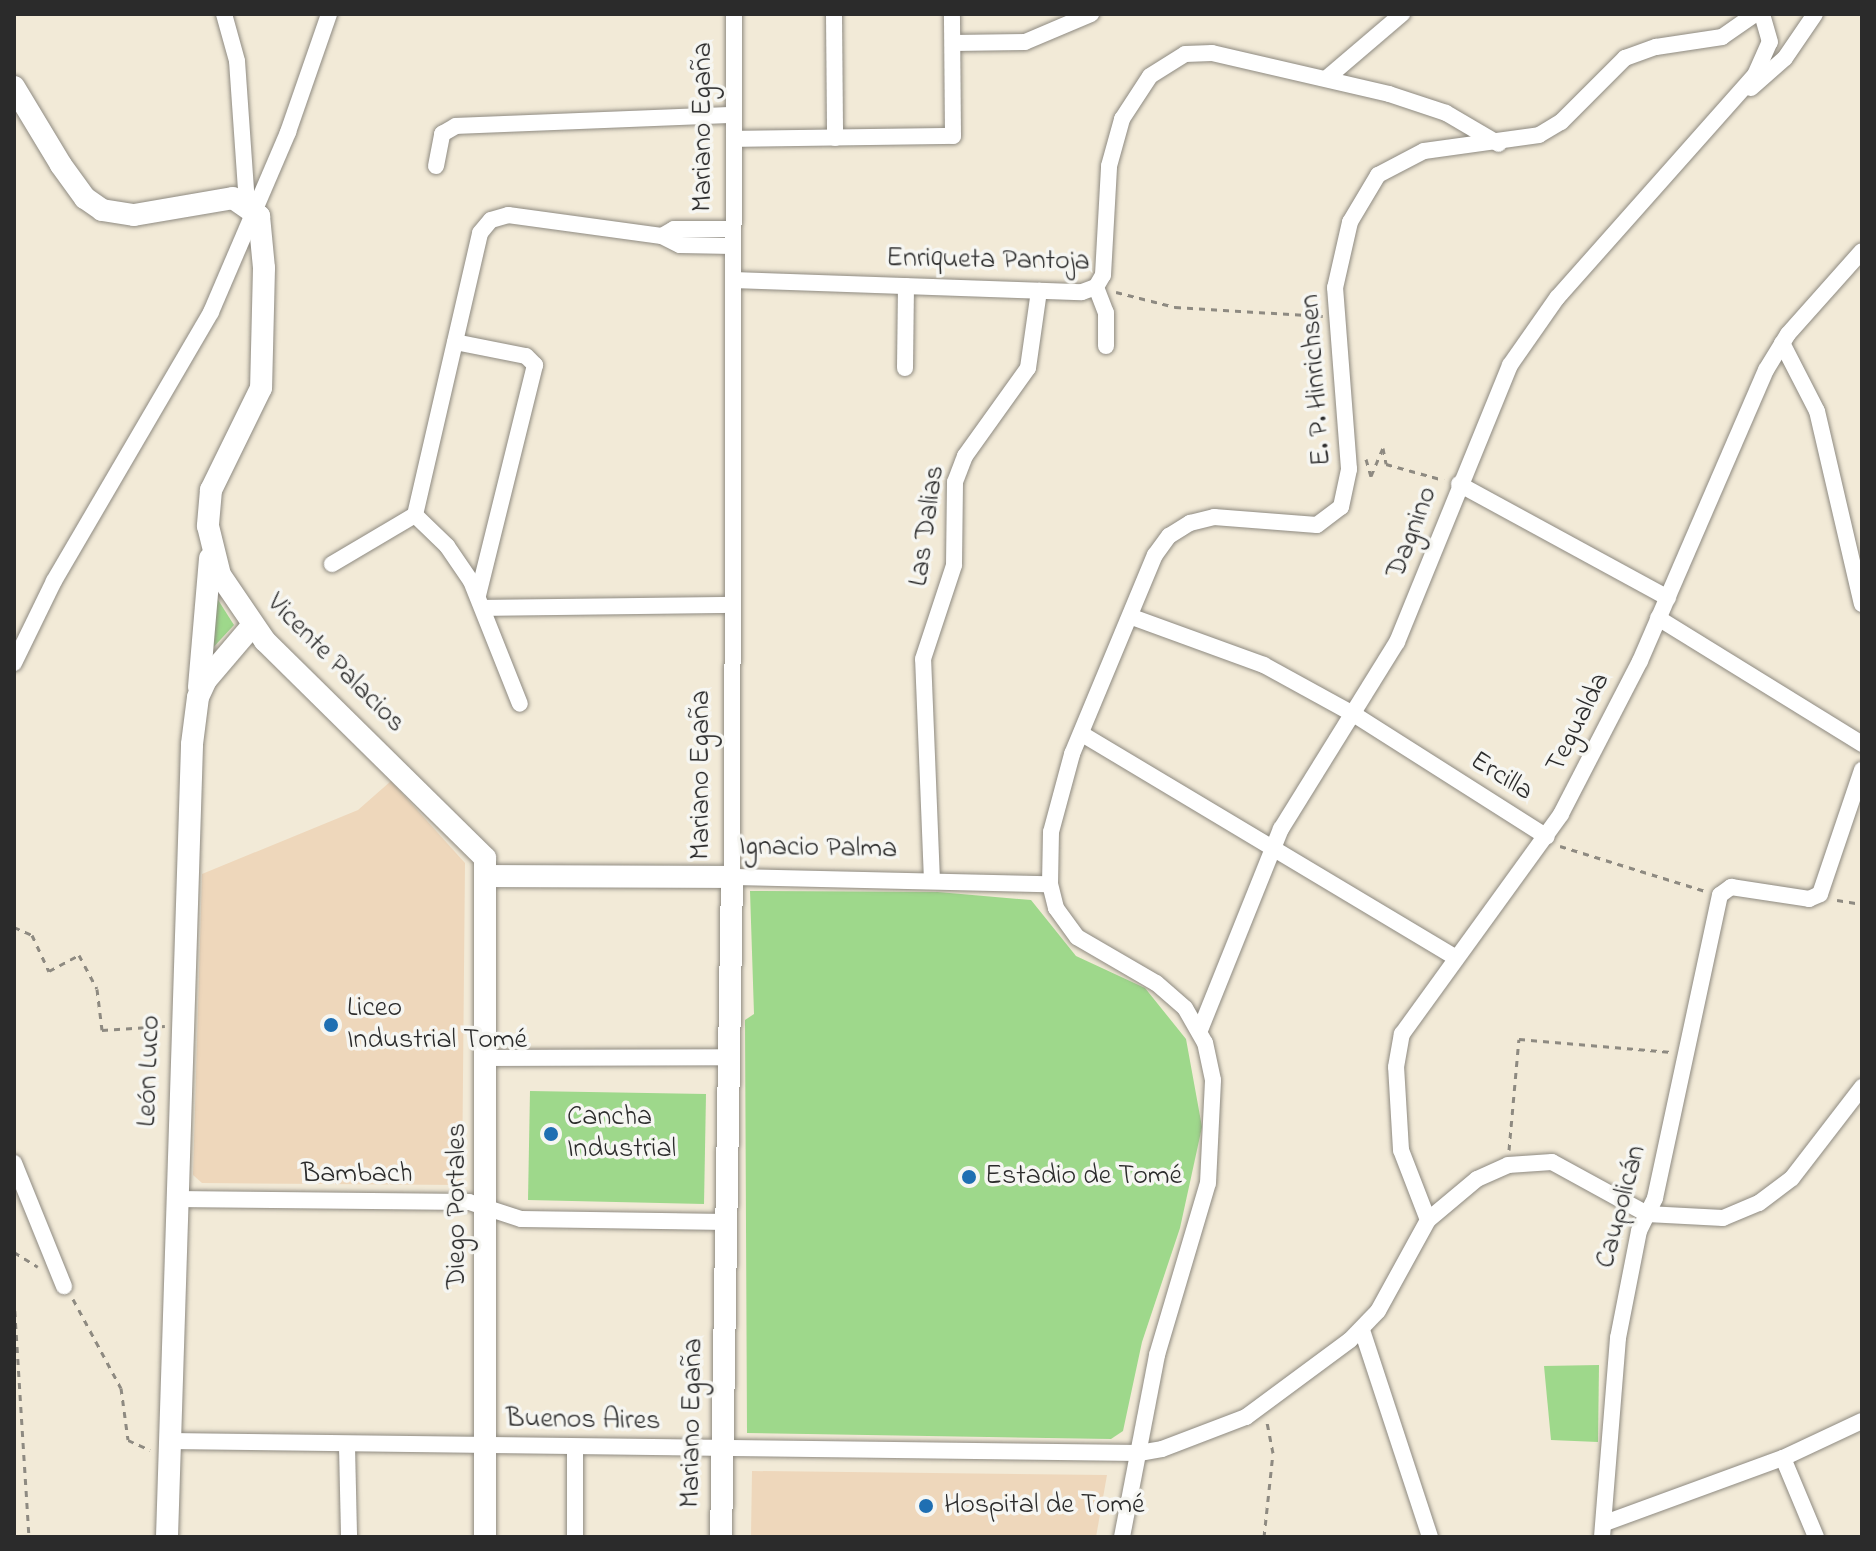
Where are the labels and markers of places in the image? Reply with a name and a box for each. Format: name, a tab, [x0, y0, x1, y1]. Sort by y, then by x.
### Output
place label: Liceo Industrial Tomé	[347, 992, 527, 1058]
marker: Liceo Industrial Tomé	[322, 1016, 340, 1034]
place label: Cancha Industrial	[567, 1101, 676, 1167]
marker: Cancha Industrial	[542, 1125, 560, 1143]
place label: Estadio de Tomé	[985, 1160, 1182, 1194]
marker: Estadio de Tomé	[960, 1168, 978, 1186]
place label: Hospital de Tomé	[944, 1489, 1145, 1523]
marker: Hospital de Tomé	[915, 1495, 937, 1517]

